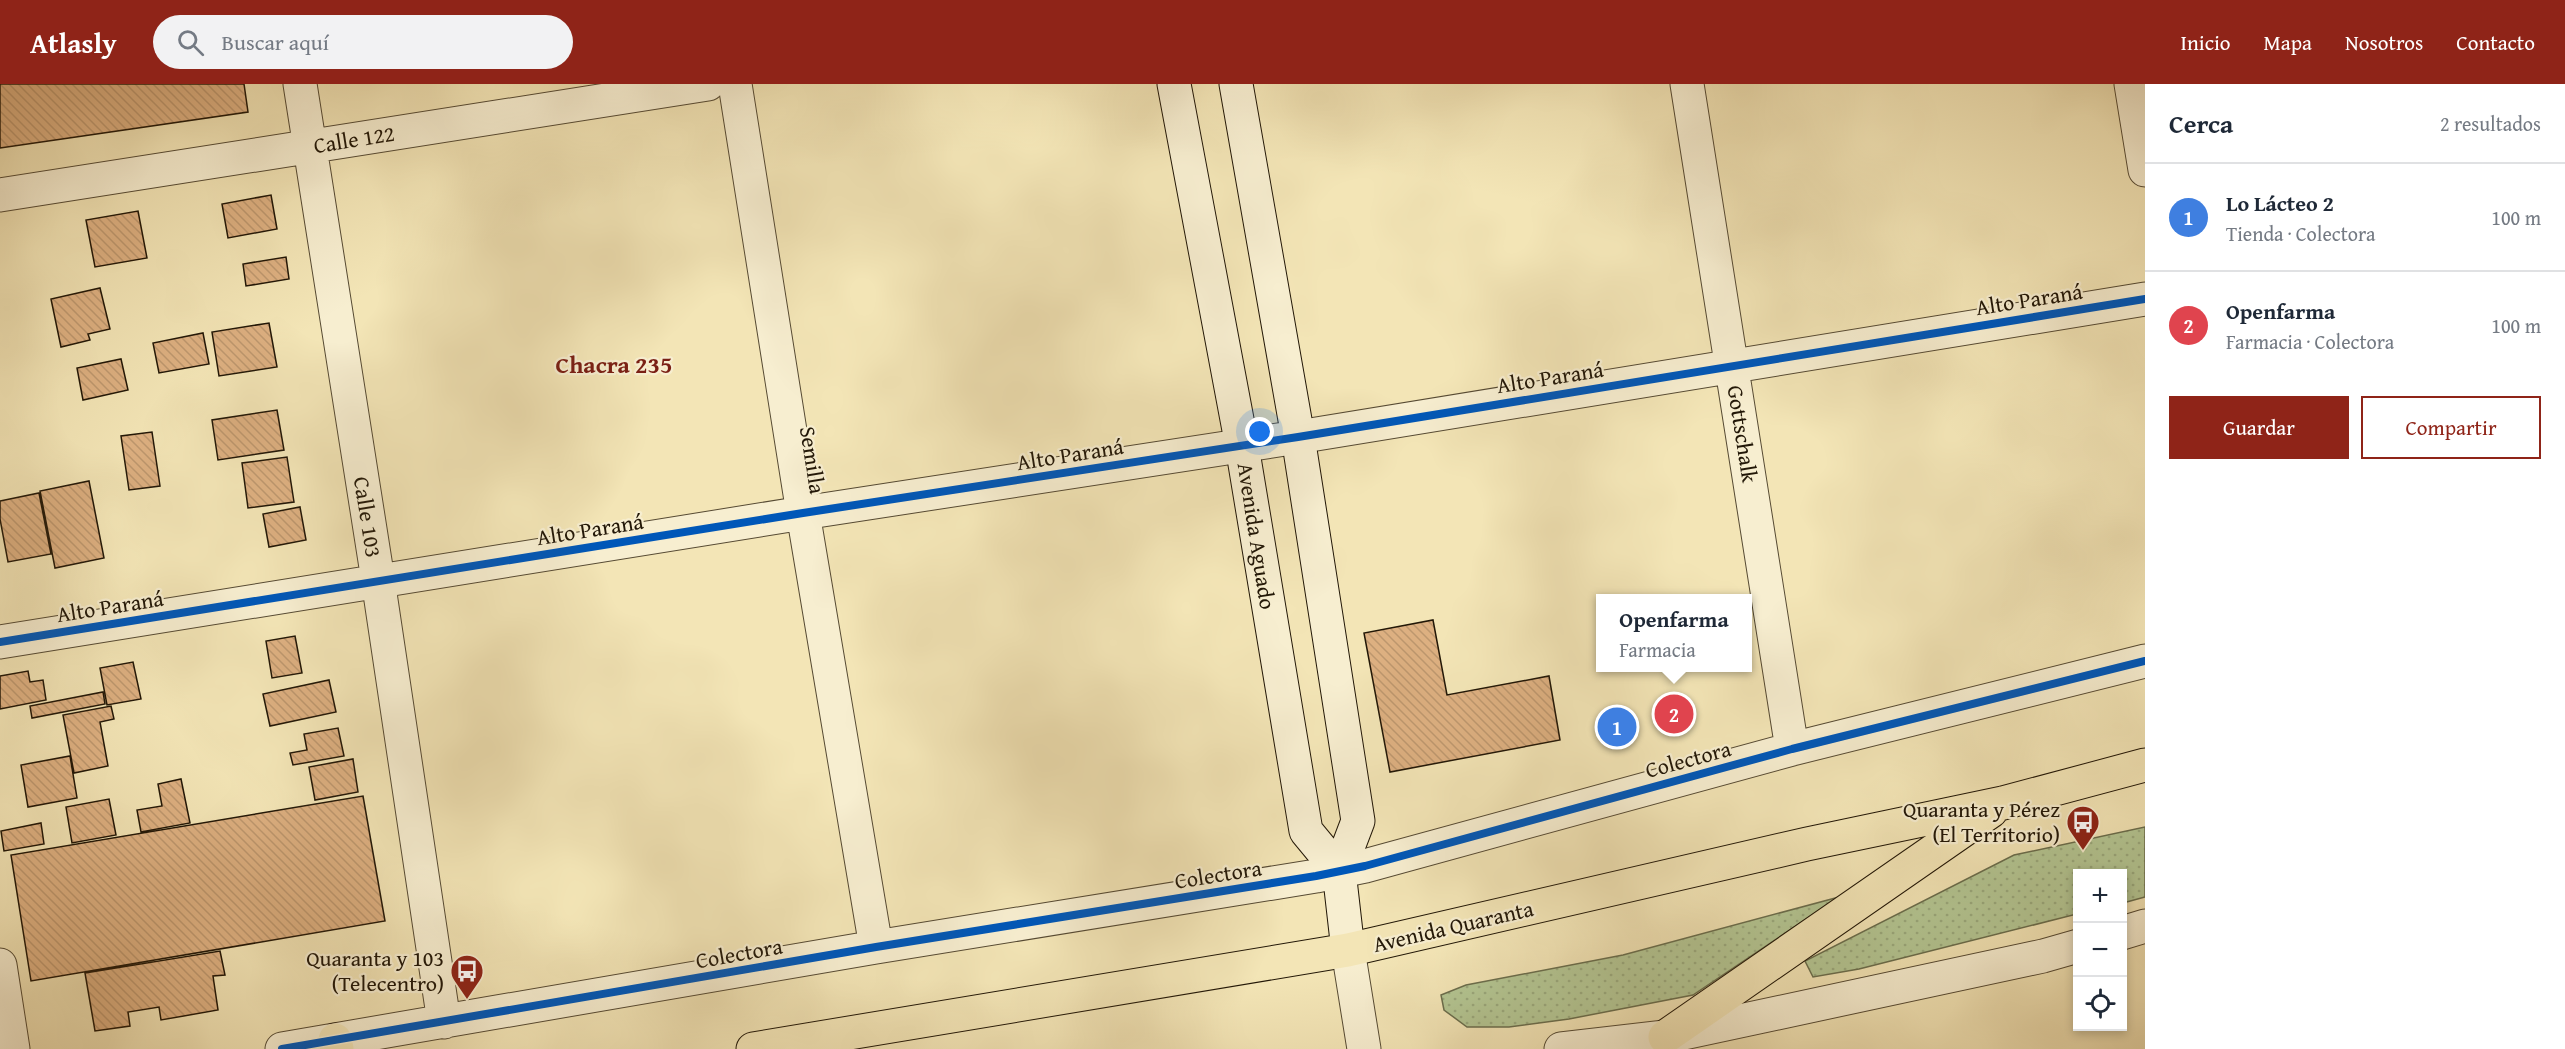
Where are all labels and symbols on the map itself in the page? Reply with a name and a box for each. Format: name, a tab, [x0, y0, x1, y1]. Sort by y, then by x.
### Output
street label: Calle 122	[311, 117, 397, 161]
street label: Alto Paraná	[1973, 275, 2085, 323]
district label: Chacra 235	[556, 347, 672, 382]
street label: Alto Paraná	[1494, 353, 1606, 401]
street label: Gottschalk	[1720, 383, 1767, 486]
your location	[1245, 417, 1274, 446]
street label: Semilla	[792, 424, 834, 497]
street label: Alto Paraná	[1014, 430, 1126, 478]
street label: Avenida Aguado	[1230, 460, 1284, 612]
street label: Calle 103	[346, 474, 390, 560]
street label: Alto Paraná	[534, 505, 646, 553]
street label: Alto Paraná	[54, 582, 166, 630]
pin: 2	[1654, 692, 1694, 736]
pin: 1	[1598, 704, 1636, 750]
street label: Colectora	[1642, 732, 1735, 786]
place label: Quaranta y Pérez (El Territorio)	[1903, 793, 2060, 850]
bus stop icon: Quaranta y Pérez (El Territorio)	[2065, 804, 2101, 851]
street label: Colectora	[1172, 851, 1264, 897]
street label: Avenida Quaranta	[1370, 892, 1537, 960]
street label: Colectora	[693, 930, 786, 976]
place label: Quaranta y 103 (Telecentro)	[306, 942, 444, 999]
bus stop icon: Quaranta y 103 (Telecentro)	[449, 953, 485, 1000]

